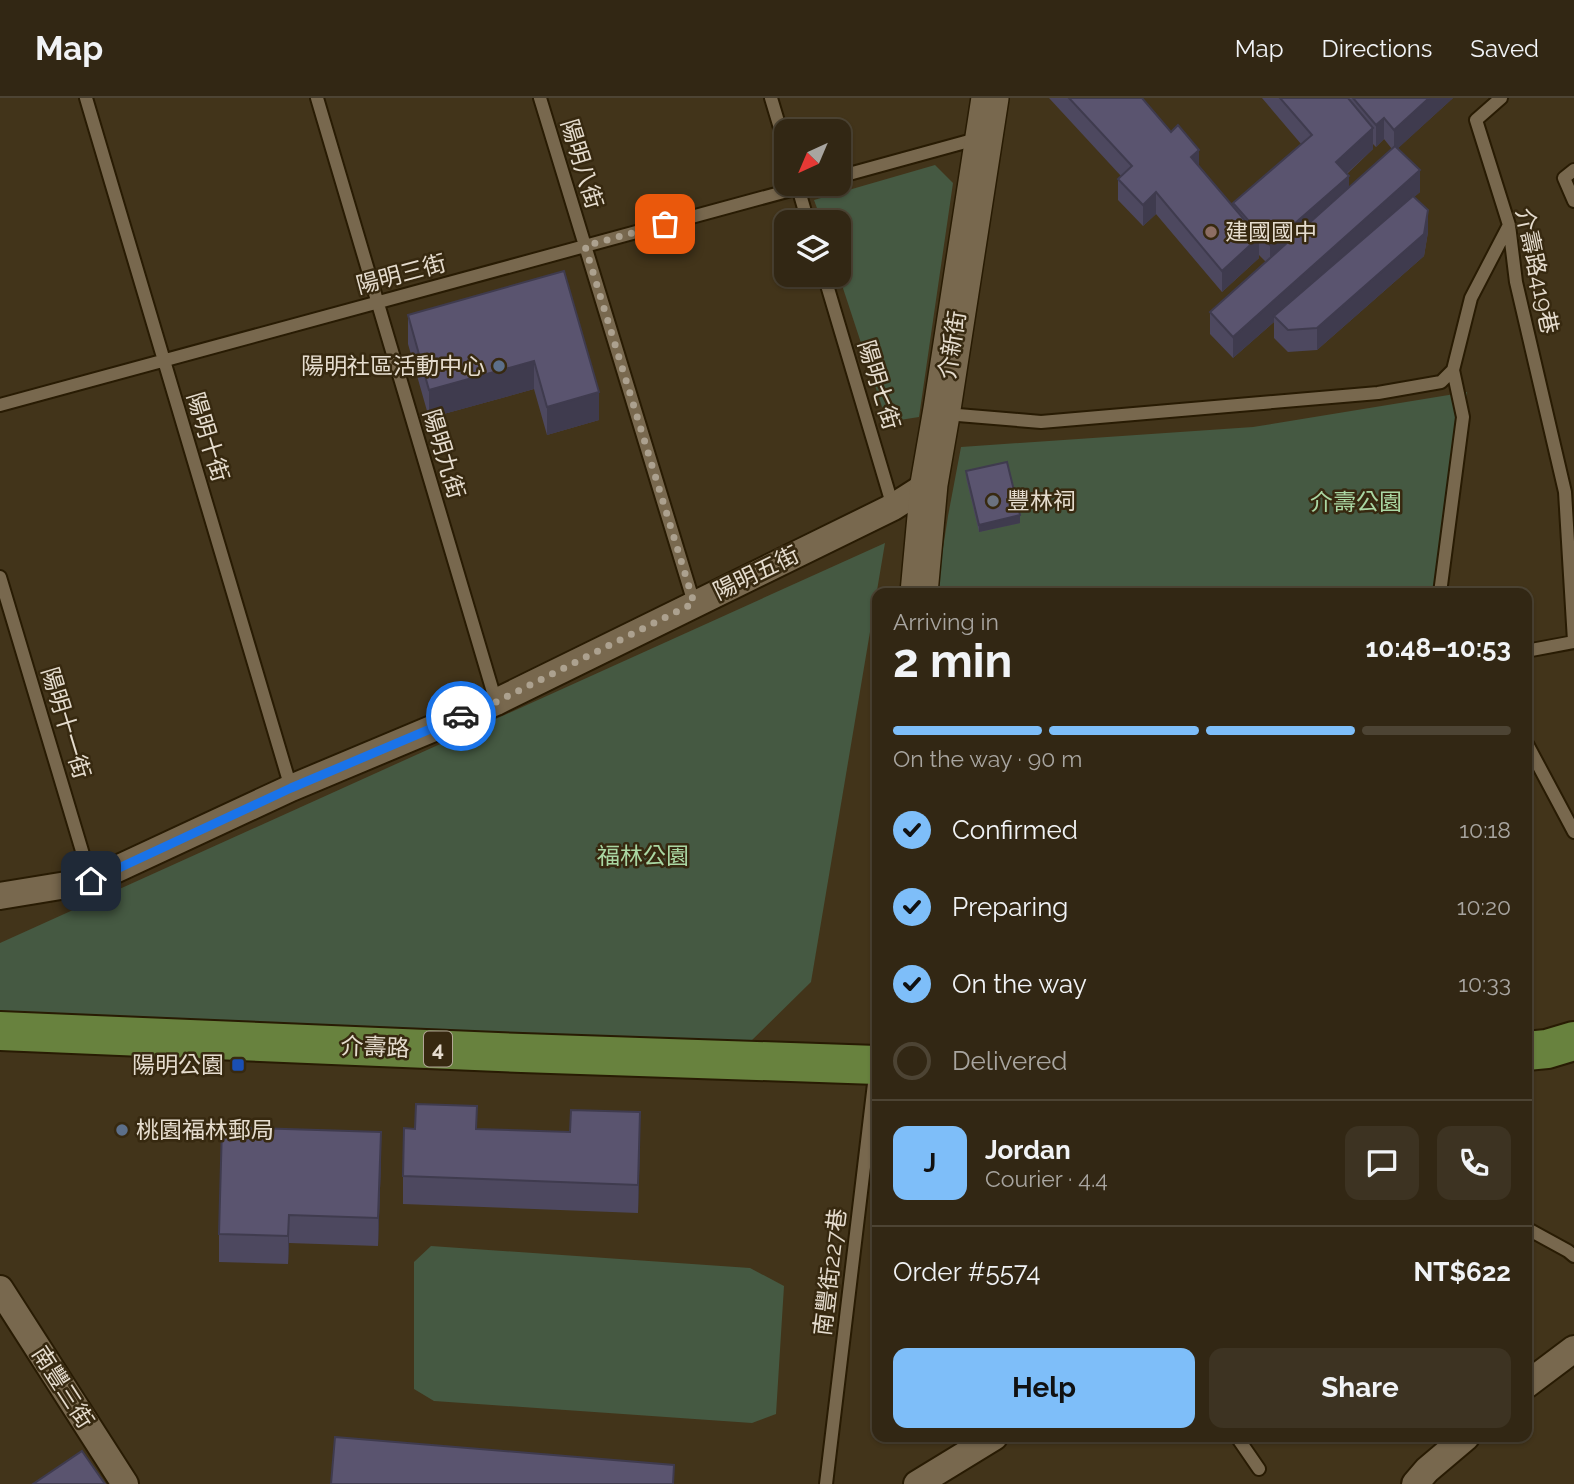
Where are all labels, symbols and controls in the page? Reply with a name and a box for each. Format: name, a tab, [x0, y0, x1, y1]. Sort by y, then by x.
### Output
text: Map	[35, 29, 103, 68]
text: Map	[1235, 34, 1284, 63]
text: Directions	[1322, 34, 1432, 63]
text: Saved	[1470, 34, 1539, 63]
street label: 陽明八街	[556, 116, 609, 212]
north arrow	[774, 119, 850, 196]
map controls	[774, 119, 851, 287]
pin	[635, 194, 695, 254]
icon: bag	[646, 205, 684, 243]
street label: 介壽路419巷	[1511, 206, 1564, 336]
button: layers	[774, 210, 851, 287]
place label: 建國國中	[1225, 218, 1317, 245]
marker: 建國國中	[1203, 224, 1219, 240]
street label: 陽明三街	[353, 249, 449, 298]
street label: 介新街	[933, 309, 970, 381]
street label: 陽明七街	[853, 337, 906, 433]
place label: 陽明社區活動中心	[301, 352, 485, 379]
marker: 陽明社區活動中心	[491, 358, 507, 374]
street label: 陽明十街	[182, 389, 235, 485]
street label: 陽明九街	[418, 406, 471, 502]
place label: 豐林祠	[1007, 487, 1076, 514]
park label: 介壽公園	[1310, 488, 1402, 515]
marker: 豐林祠	[985, 493, 1001, 509]
street label: 陽明五街	[709, 540, 803, 605]
text: Arriving in	[893, 608, 999, 635]
text: 10:48–10:53	[1365, 633, 1511, 663]
text: 2 min	[893, 634, 1012, 688]
street label: 陽明十一街	[37, 664, 96, 782]
courier	[426, 681, 496, 751]
icon: car	[442, 697, 480, 735]
text: On the way · 90 m	[893, 745, 1082, 772]
icon: check	[893, 811, 931, 849]
text: Confirmed	[952, 815, 1078, 845]
text: 10:18	[1459, 816, 1511, 843]
park label: 福林公園	[597, 842, 689, 869]
pin	[61, 851, 121, 911]
icon: home	[72, 862, 110, 900]
icon: check	[893, 888, 931, 926]
text: Preparing	[952, 892, 1068, 922]
text: 10:20	[1457, 893, 1511, 920]
icon: check	[893, 965, 931, 1003]
text: On the way	[952, 969, 1087, 999]
text: 10:33	[1458, 970, 1511, 997]
street label: 介壽路	[340, 1032, 410, 1061]
road number: 4	[424, 1032, 452, 1066]
text: Delivered	[952, 1046, 1067, 1076]
place label: 陽明公園	[132, 1051, 224, 1078]
marker: 陽明公園	[230, 1057, 246, 1073]
place label: 桃園福林郵局	[136, 1116, 274, 1143]
marker: 桃園福林郵局	[114, 1122, 130, 1138]
button: chat	[1345, 1126, 1419, 1200]
button: phone	[1437, 1126, 1511, 1200]
text: Jordan	[985, 1135, 1071, 1165]
text: J	[924, 1148, 936, 1178]
text: Courier · 4.4	[985, 1165, 1108, 1192]
street label: 南豐街227巷	[808, 1207, 851, 1337]
text: Order #5574	[893, 1257, 1041, 1287]
text: NT$622	[1413, 1257, 1511, 1287]
street label: 南豐三街	[27, 1341, 100, 1433]
button: Help	[893, 1348, 1195, 1428]
button: Share	[1209, 1348, 1511, 1428]

